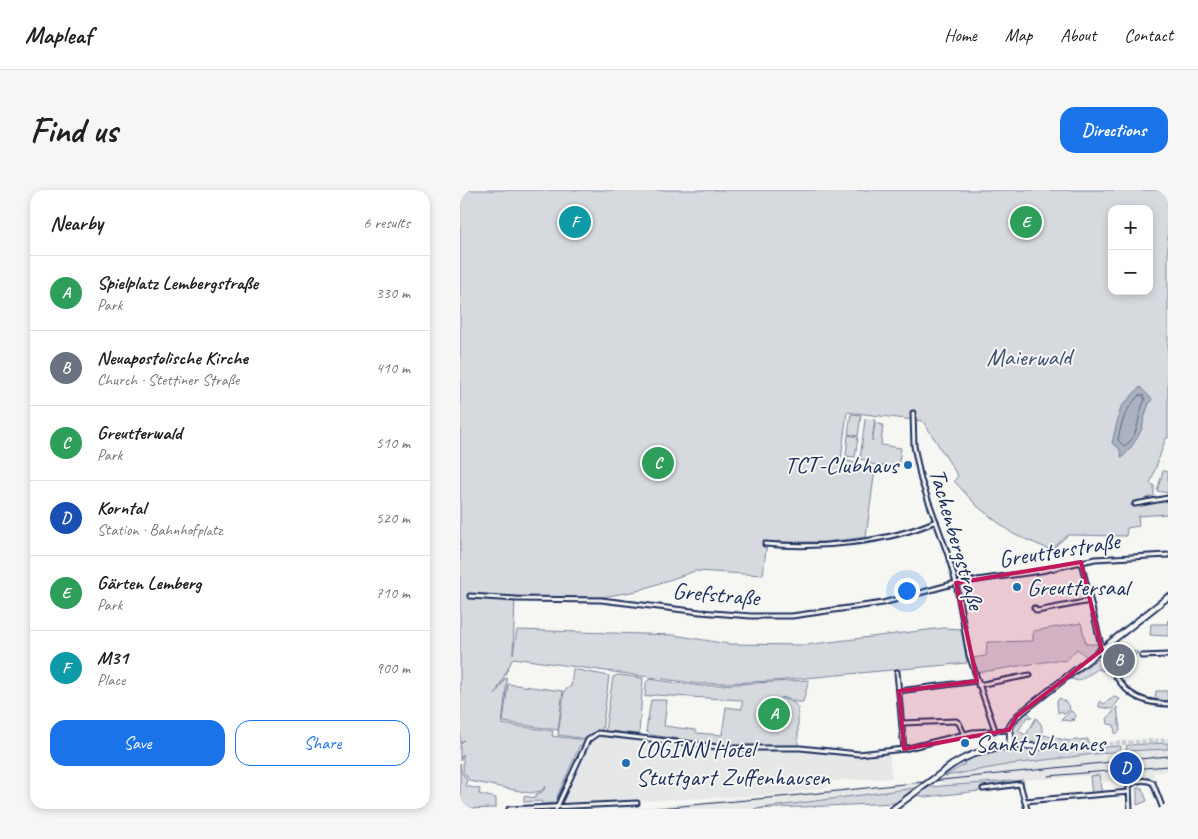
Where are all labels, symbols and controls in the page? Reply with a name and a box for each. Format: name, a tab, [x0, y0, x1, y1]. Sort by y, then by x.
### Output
text: Mapleaf	[25, 20, 92, 50]
text: Home	[944, 24, 977, 46]
text: Map	[1005, 24, 1032, 46]
text: About	[1060, 24, 1096, 46]
text: Contact	[1124, 24, 1173, 46]
button: Directions	[1060, 107, 1168, 153]
text: Find us	[30, 108, 117, 153]
pin: F	[559, 203, 591, 241]
pin: E	[1010, 203, 1042, 241]
map controls	[1108, 205, 1153, 295]
button: +	[1108, 205, 1153, 250]
text: Nearby	[50, 210, 103, 236]
text: 6 results	[363, 213, 410, 233]
button: −	[1108, 250, 1153, 295]
text: Spielplatz Lembergstraße	[97, 271, 258, 295]
text: A	[62, 283, 70, 303]
text: 330 m	[376, 283, 410, 303]
text: Park	[97, 295, 122, 315]
park label: Maierwald	[986, 342, 1075, 372]
text: Neuapostolische Kirche	[97, 346, 248, 370]
text: B	[62, 358, 70, 378]
text: 410 m	[376, 358, 410, 378]
text: Church · Stettiner Straße	[97, 370, 239, 390]
text: Greutterwald	[97, 421, 182, 445]
text: C	[62, 433, 70, 453]
text: 510 m	[376, 433, 410, 453]
pin: C	[642, 444, 674, 482]
text: Park	[97, 445, 122, 465]
place label: TCT-Clubhaus	[784, 450, 901, 480]
marker: TCT-Clubhaus	[902, 459, 914, 471]
street label: Tachenbergstraße	[923, 465, 992, 615]
text: Korntal	[97, 496, 146, 520]
text: D	[61, 508, 71, 528]
text: 520 m	[376, 508, 410, 528]
text: Station · Bahnhofplatz	[97, 520, 222, 540]
street label: Greutterstraße	[996, 525, 1124, 574]
text: Gärten Lemberg	[97, 571, 201, 595]
place label: Greuttersaal	[1027, 572, 1133, 602]
street label: Grefstraße	[671, 575, 763, 613]
your location	[894, 578, 920, 604]
marker: Greuttersaal	[1011, 581, 1023, 593]
text: E	[62, 583, 70, 603]
text: 710 m	[376, 583, 410, 603]
text: Park	[97, 595, 122, 615]
pin: B	[1103, 641, 1135, 679]
text: M31	[97, 646, 128, 670]
text: F	[62, 658, 70, 678]
text: 900 m	[376, 658, 410, 678]
text: Place	[97, 670, 125, 690]
pin: A	[758, 695, 790, 733]
button: Save	[50, 720, 225, 766]
button: Share	[235, 720, 410, 766]
place label: Sankt Johannes	[975, 728, 1107, 758]
place label: LOGINN Hotel Stuttgart Zuffenhausen	[636, 734, 831, 792]
marker: Sankt Johannes	[959, 737, 971, 749]
pin: D	[1110, 749, 1142, 787]
marker: LOGINN Hotel Stuttgart Zuffenhausen	[620, 757, 632, 769]

